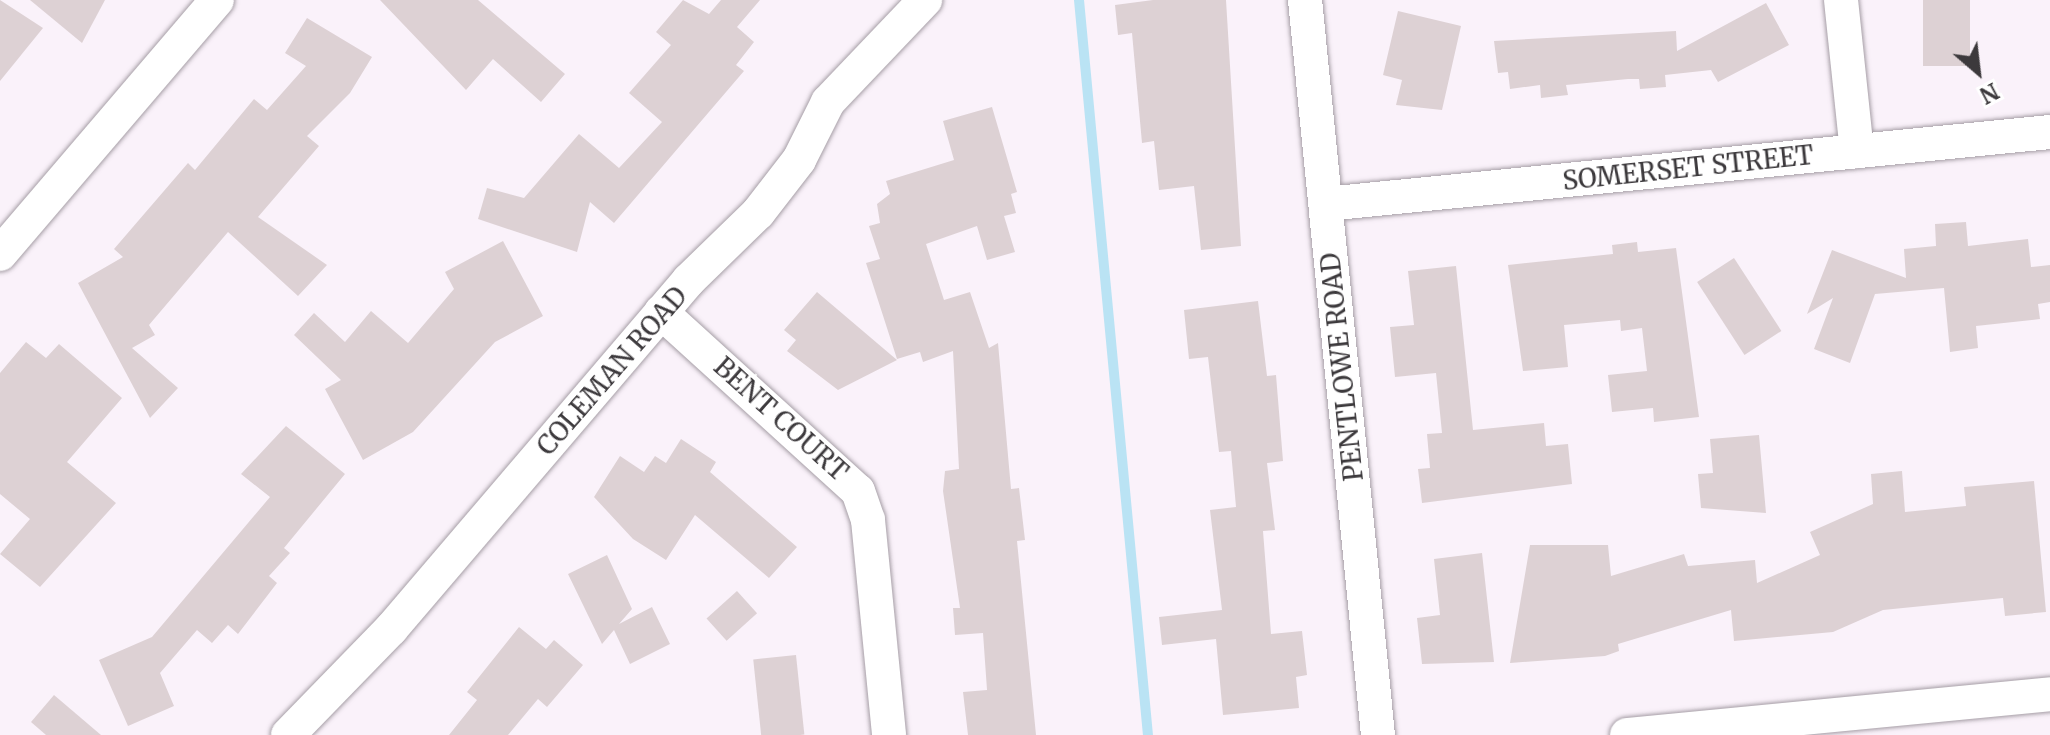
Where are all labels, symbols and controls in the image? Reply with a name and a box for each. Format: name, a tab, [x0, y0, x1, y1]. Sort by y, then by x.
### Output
north arrow	[1938, 32, 2018, 112]
text: N	[1975, 77, 2004, 110]
street label: SOMERSET STREET	[1561, 139, 1815, 197]
street label: PENTLOWE ROAD	[1314, 251, 1370, 483]
street label: COLEMAN ROAD	[530, 280, 694, 462]
street label: BENT COURT	[708, 351, 854, 487]

